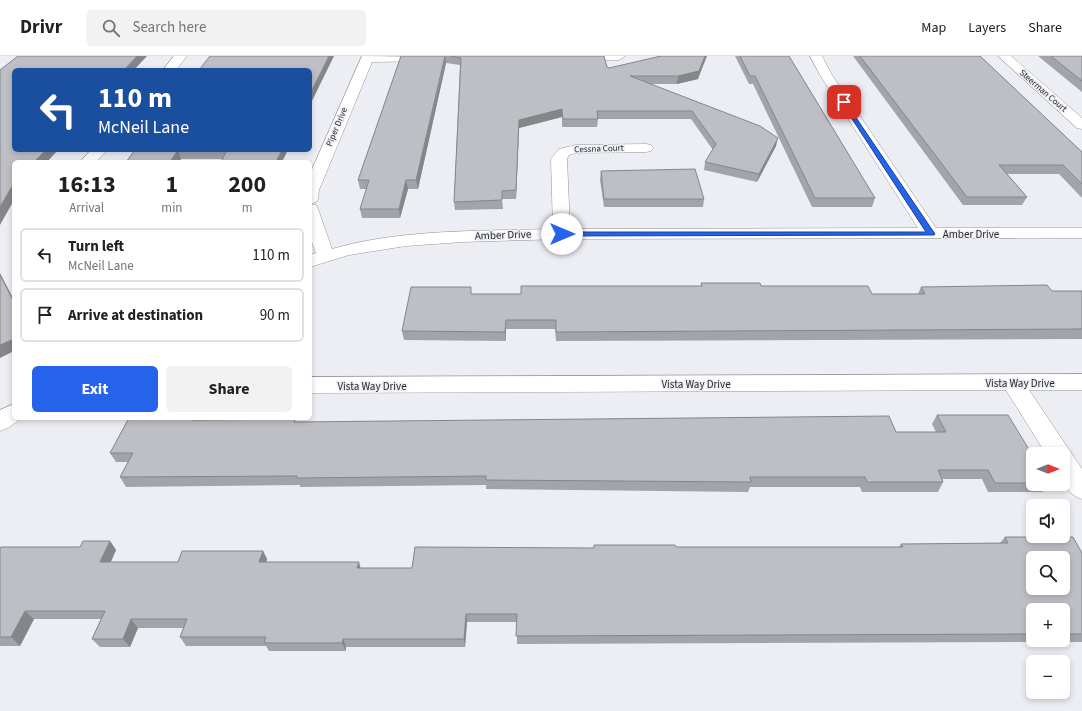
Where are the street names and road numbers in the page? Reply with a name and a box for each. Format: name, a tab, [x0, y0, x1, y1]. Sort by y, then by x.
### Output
street label: Steerman Court	[1016, 67, 1070, 115]
street label: Piper Drive	[323, 105, 351, 149]
street label: Cessna Court	[574, 142, 624, 156]
street label: Amber Drive	[475, 227, 532, 243]
street label: Amber Drive	[943, 227, 1000, 242]
street label: Vista Way Drive	[985, 376, 1055, 391]
street label: Vista Way Drive	[661, 377, 731, 392]
street label: Vista Way Drive	[337, 379, 407, 394]

